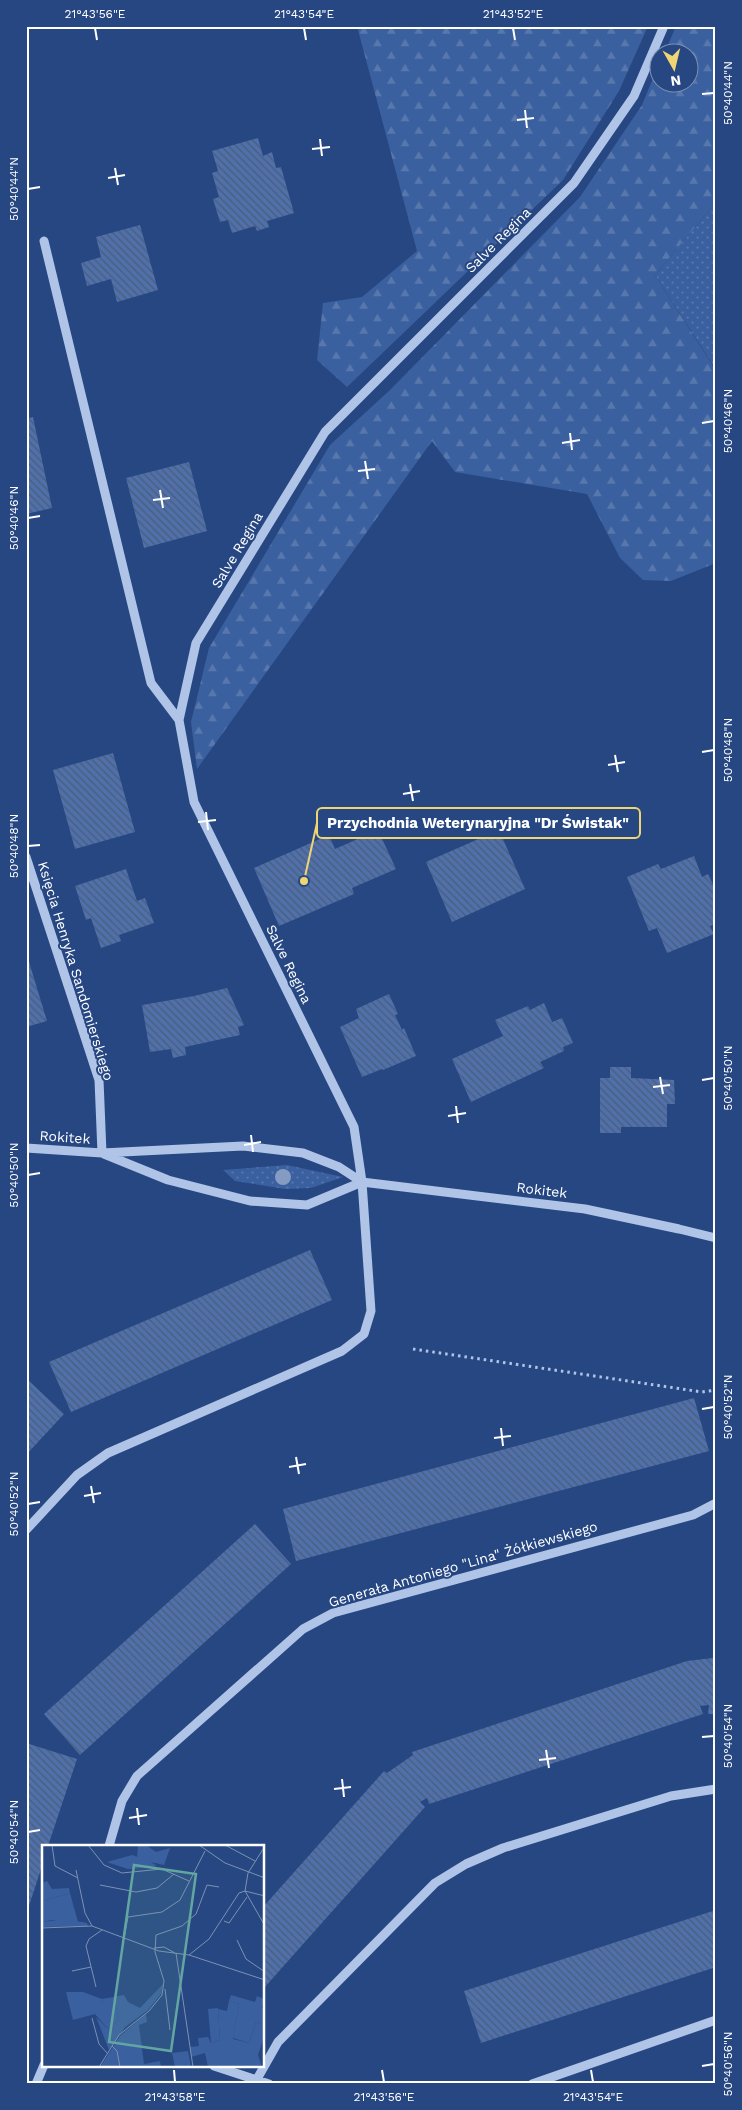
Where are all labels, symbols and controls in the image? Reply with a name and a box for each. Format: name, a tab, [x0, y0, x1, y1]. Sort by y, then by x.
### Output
text: 21°43'56"E	[65, 7, 126, 21]
text: 21°43'54"E	[274, 7, 334, 21]
text: 21°43'52"E	[483, 7, 544, 21]
north arrow	[650, 42, 700, 92]
text: 50°40'44"N	[721, 61, 735, 125]
text: N	[670, 72, 682, 90]
text: 50°40'44"N	[7, 157, 21, 221]
street label: Salve Regina	[462, 204, 534, 276]
text: 50°40'46"N	[721, 389, 735, 453]
text: 50°40'46"N	[7, 486, 21, 550]
street label: Salve Regina	[208, 509, 266, 591]
text: 50°40'48"N	[721, 718, 735, 782]
callout: Przychodnia Weterynaryjna "Dr Świstak"	[317, 808, 640, 838]
text: 50°40'48"N	[7, 814, 21, 878]
text: Przychodnia Weterynaryjna "Dr Świstak"	[327, 814, 629, 832]
street label: Księcia Henryka Sandomierskiego	[35, 860, 117, 1082]
street label: Salve Regina	[263, 922, 315, 1006]
text: 50°40'50"N	[721, 1045, 735, 1111]
street label: Rokitek	[39, 1127, 91, 1147]
text: 50°40'50"N	[7, 1142, 21, 1208]
street label: Rokitek	[516, 1179, 568, 1201]
text: 50°40'52"N	[721, 1375, 735, 1439]
text: 50°40'52"N	[7, 1472, 21, 1536]
street label: Generała Antoniego "Lina" Żółkiewskiego	[327, 1518, 599, 1610]
text: 50°40'54"N	[721, 1704, 735, 1768]
text: 50°40'54"N	[7, 1800, 21, 1864]
inset map	[42, 1845, 265, 2068]
text: 50°40'56"N	[721, 2031, 735, 2097]
text: 21°43'58"E	[145, 2090, 206, 2104]
text: 21°43'56"E	[354, 2090, 415, 2104]
text: 21°43'54"E	[563, 2090, 623, 2104]

